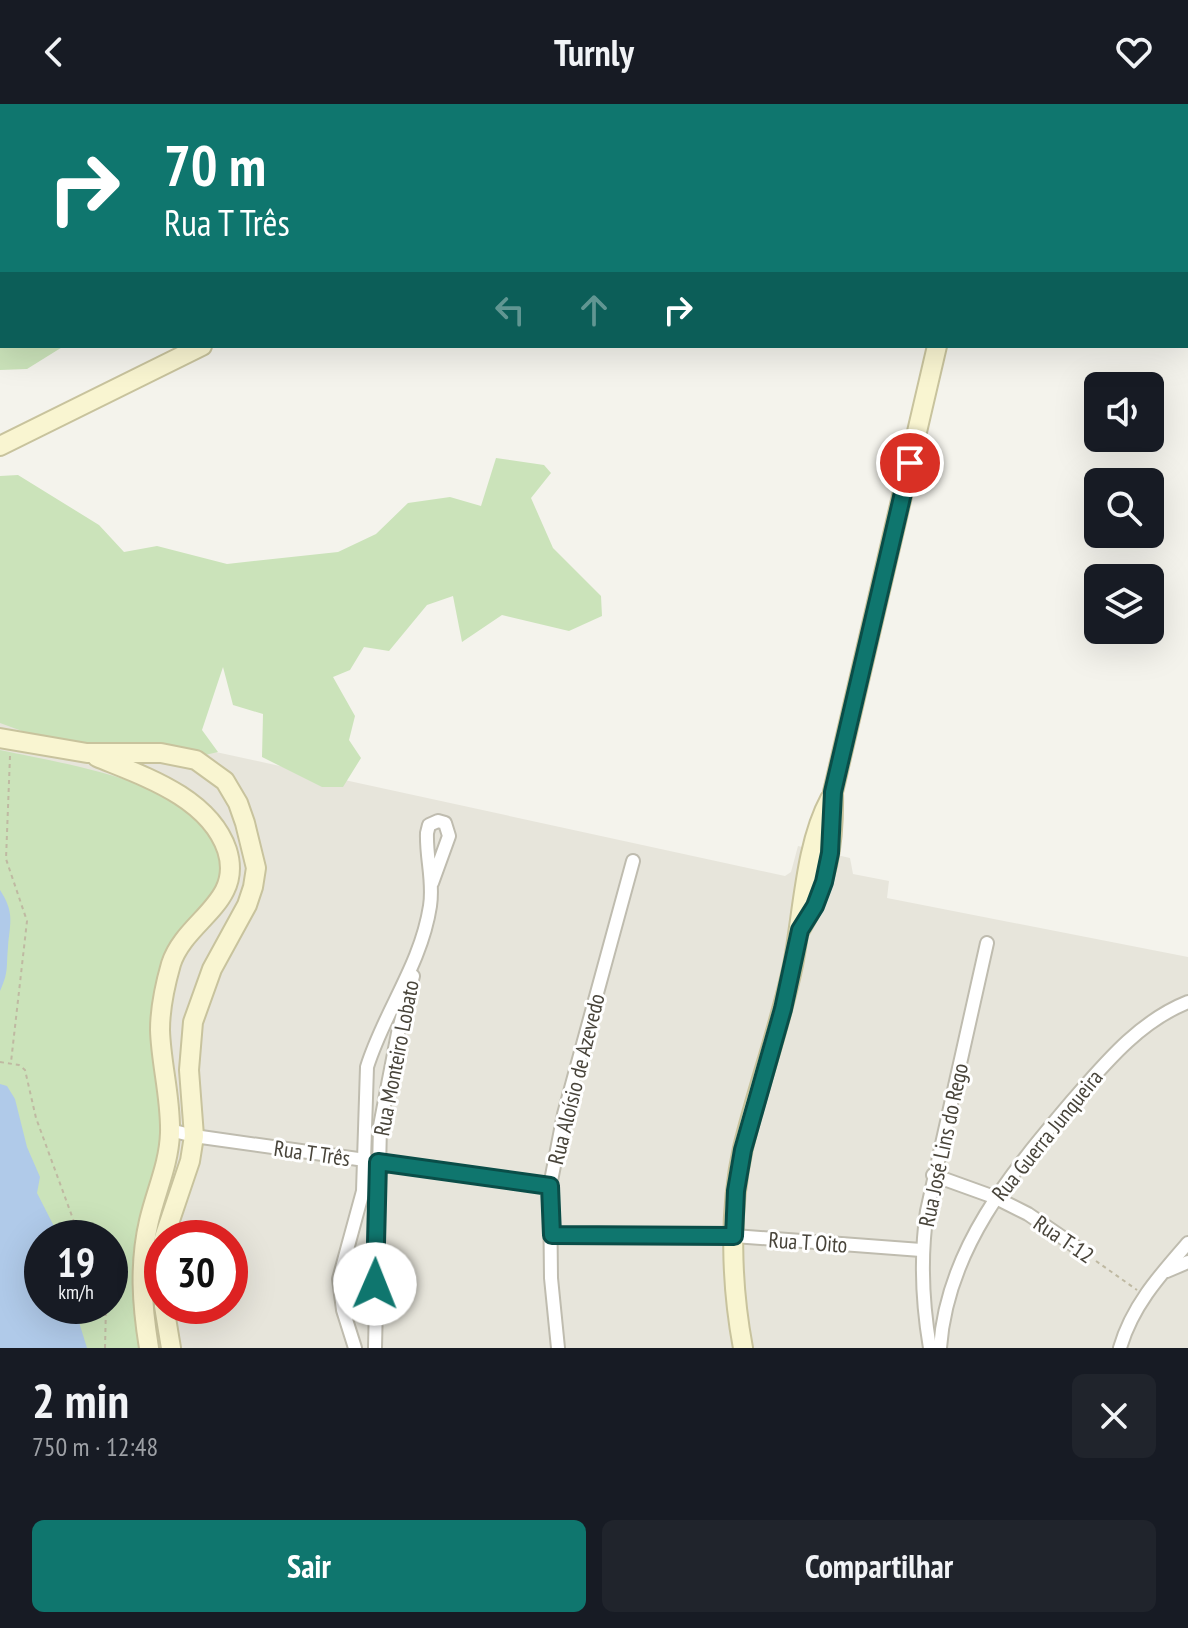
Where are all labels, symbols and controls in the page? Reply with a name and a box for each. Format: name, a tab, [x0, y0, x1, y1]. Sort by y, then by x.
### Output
text: Turnly	[554, 29, 634, 76]
icon: back	[32, 30, 76, 74]
icon: heart	[1112, 30, 1156, 74]
text: 70 m	[164, 129, 266, 201]
icon: right	[32, 136, 136, 240]
text: Rua T Três	[164, 199, 290, 246]
icon: left	[488, 288, 532, 332]
icon: ahead	[572, 288, 616, 332]
icon: right	[656, 288, 700, 332]
map controls	[1084, 372, 1164, 644]
button: sound	[1084, 372, 1164, 452]
pin	[876, 429, 944, 497]
icon: arrive	[888, 441, 932, 485]
button: search	[1084, 468, 1164, 548]
button: layers	[1084, 564, 1164, 644]
street label: Rua Monteiro Lobato	[367, 978, 425, 1138]
street label: Rua Aloísio de Azevedo	[541, 991, 611, 1167]
street label: Rua José Lins do Rego	[912, 1061, 974, 1229]
street label: Rua Guerra Junqueira	[986, 1064, 1108, 1206]
street label: Rua T Três	[272, 1134, 352, 1172]
street label: Rua T-12	[1028, 1209, 1100, 1269]
speed limit sign: 30	[144, 1220, 248, 1324]
street label: Rua T Oito	[768, 1225, 848, 1259]
text: 19	[57, 1236, 95, 1288]
position arrow	[333, 1242, 417, 1326]
text: km/h	[58, 1279, 94, 1305]
text: 2 min	[32, 1369, 129, 1431]
button: close	[1072, 1374, 1156, 1458]
text: 750 m · 12:48	[32, 1430, 158, 1463]
button: Sair	[32, 1520, 586, 1612]
button: Compartilhar	[602, 1520, 1156, 1612]

